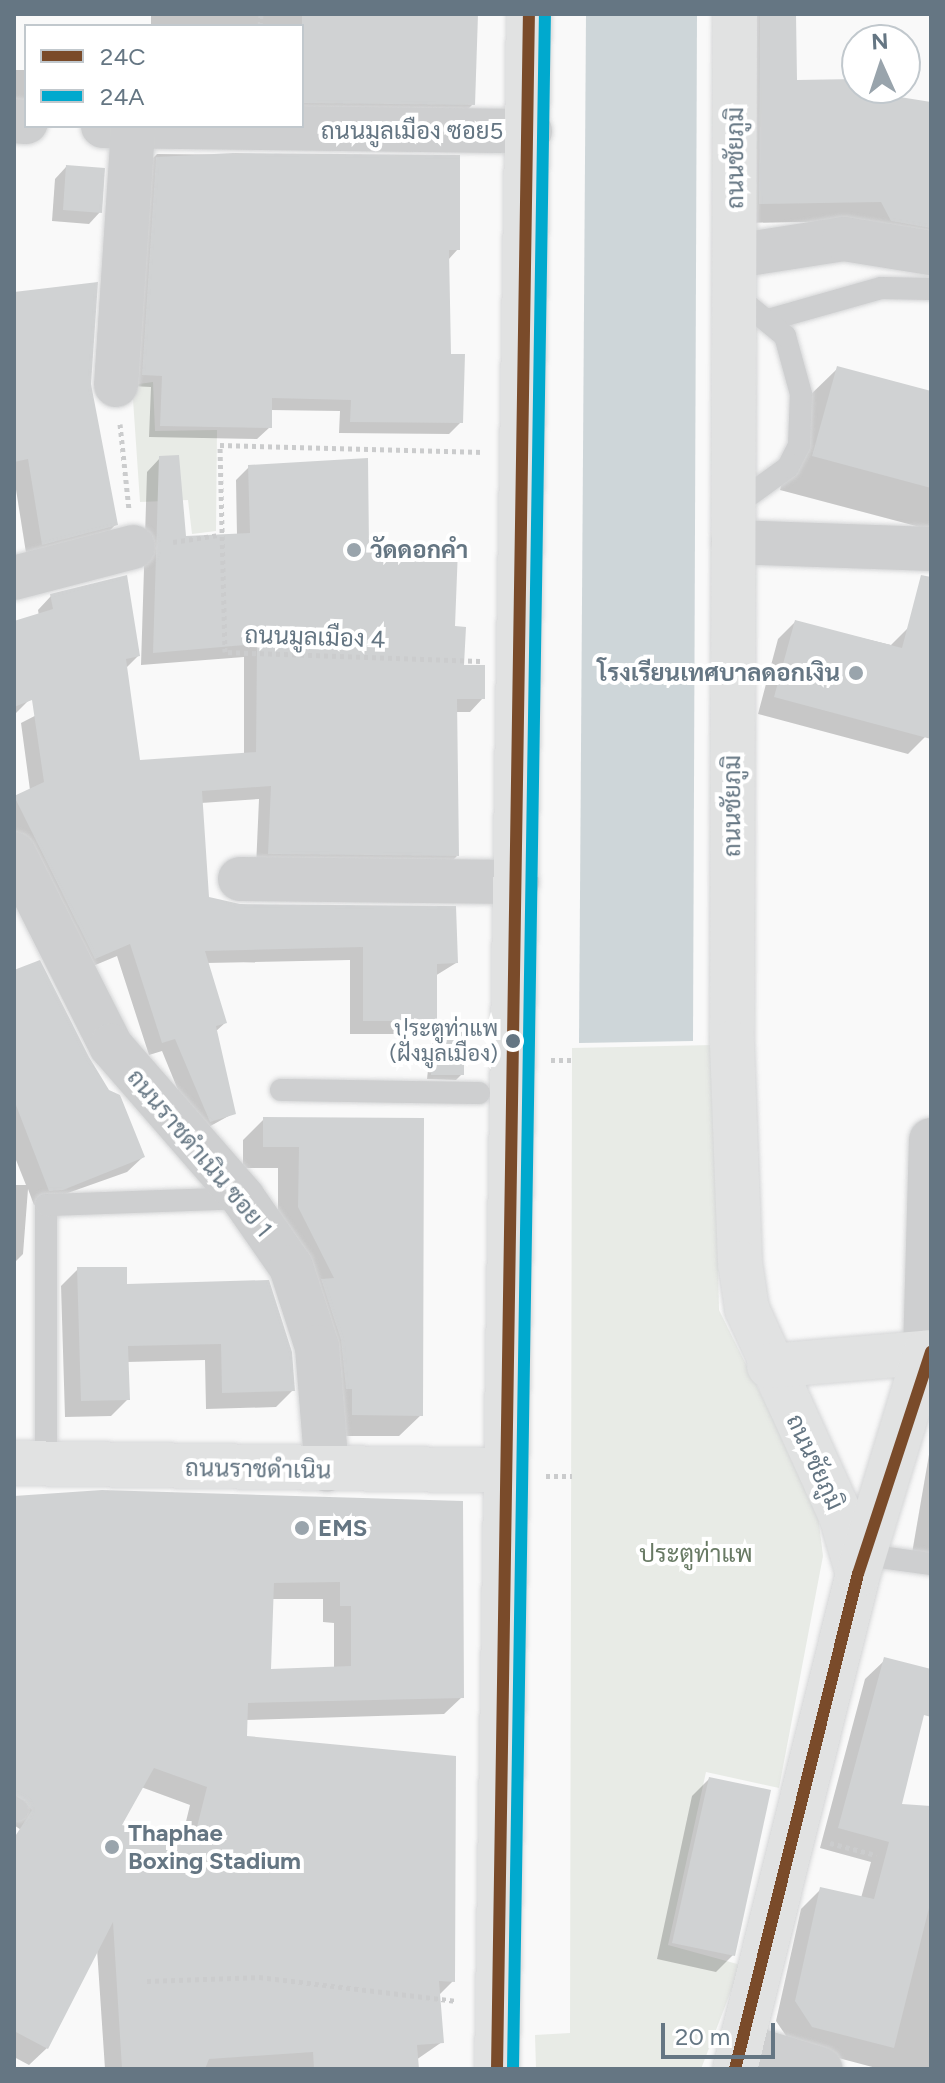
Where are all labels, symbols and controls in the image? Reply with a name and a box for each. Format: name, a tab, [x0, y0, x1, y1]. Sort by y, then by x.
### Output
legend	[24, 24, 304, 128]
north arrow	[841, 24, 921, 104]
text: N	[871, 28, 889, 55]
text: 24C	[100, 42, 146, 71]
text: 24A	[100, 82, 145, 111]
street label: ถนนชัยภูมิ	[721, 107, 749, 209]
street label: ถนนมูลเมือง ซอย5	[321, 117, 503, 145]
place label: วัดดอกคำ	[370, 536, 468, 564]
marker: วัดดอกคำ	[345, 541, 363, 559]
street label: ถนนมูลเมือง 4	[244, 620, 386, 654]
place label: โรงเรียนเทศบาลดอกเงิน	[597, 659, 840, 687]
marker: โรงเรียนเทศบาลดอกเงิน	[847, 664, 865, 682]
street label: ถนนชัยภูมิ	[718, 755, 746, 857]
place label: ประตูท่าแพ (ฝั่งมูลเมือง)	[389, 1015, 498, 1066]
marker: ประตูท่าแพ (ฝั่งมูลเมือง)	[505, 1033, 521, 1049]
street label: ถนนราชดำเนิน ซอย 1	[121, 1063, 279, 1243]
street label: ถนนชัยภูมิ	[780, 1410, 850, 1514]
street label: ถนนราชดำเนิน	[185, 1453, 331, 1485]
place label: EMS	[318, 1514, 367, 1542]
marker: EMS	[293, 1519, 311, 1537]
park label: ประตูท่าแพ	[639, 1540, 753, 1568]
place label: Thaphae Boxing Stadium	[128, 1819, 301, 1875]
marker: Thaphae Boxing Stadium	[103, 1838, 121, 1856]
scale bar	[665, 2007, 779, 2057]
text: 20 m	[675, 2022, 730, 2051]

